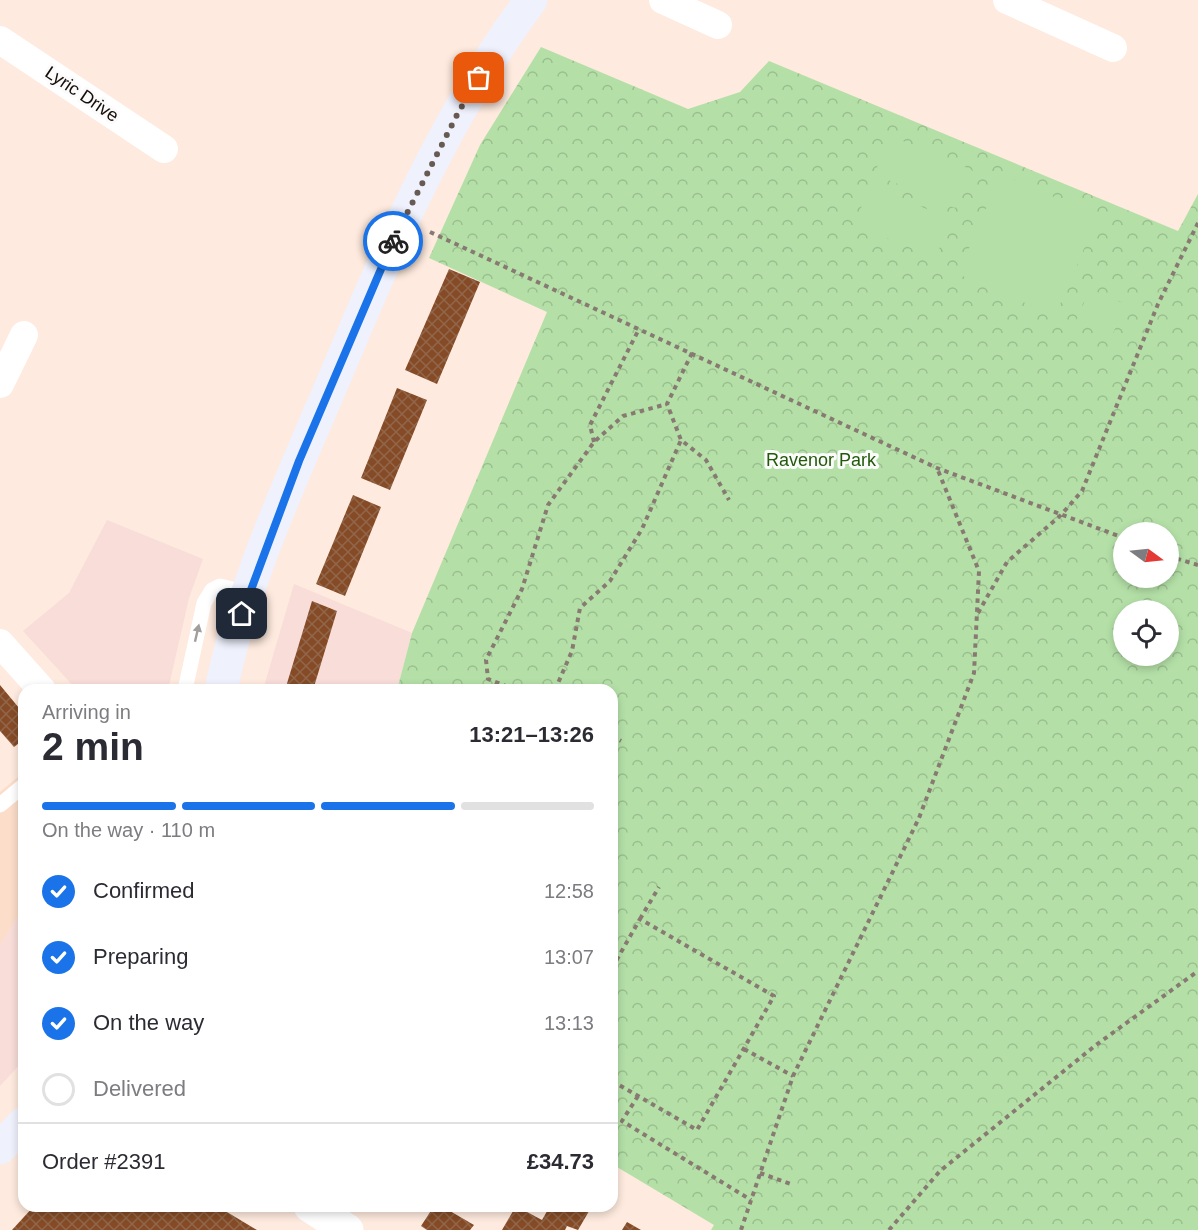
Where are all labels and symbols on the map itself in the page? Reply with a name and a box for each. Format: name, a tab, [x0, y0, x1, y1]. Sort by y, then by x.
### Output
pin	[453, 52, 504, 103]
street label: Lyric Drive	[41, 62, 123, 126]
courier	[363, 211, 423, 271]
park label: Ravenor Park	[766, 450, 877, 470]
north arrow	[1113, 522, 1179, 588]
pin	[216, 588, 267, 639]
one-way arrow	[193, 624, 203, 642]

